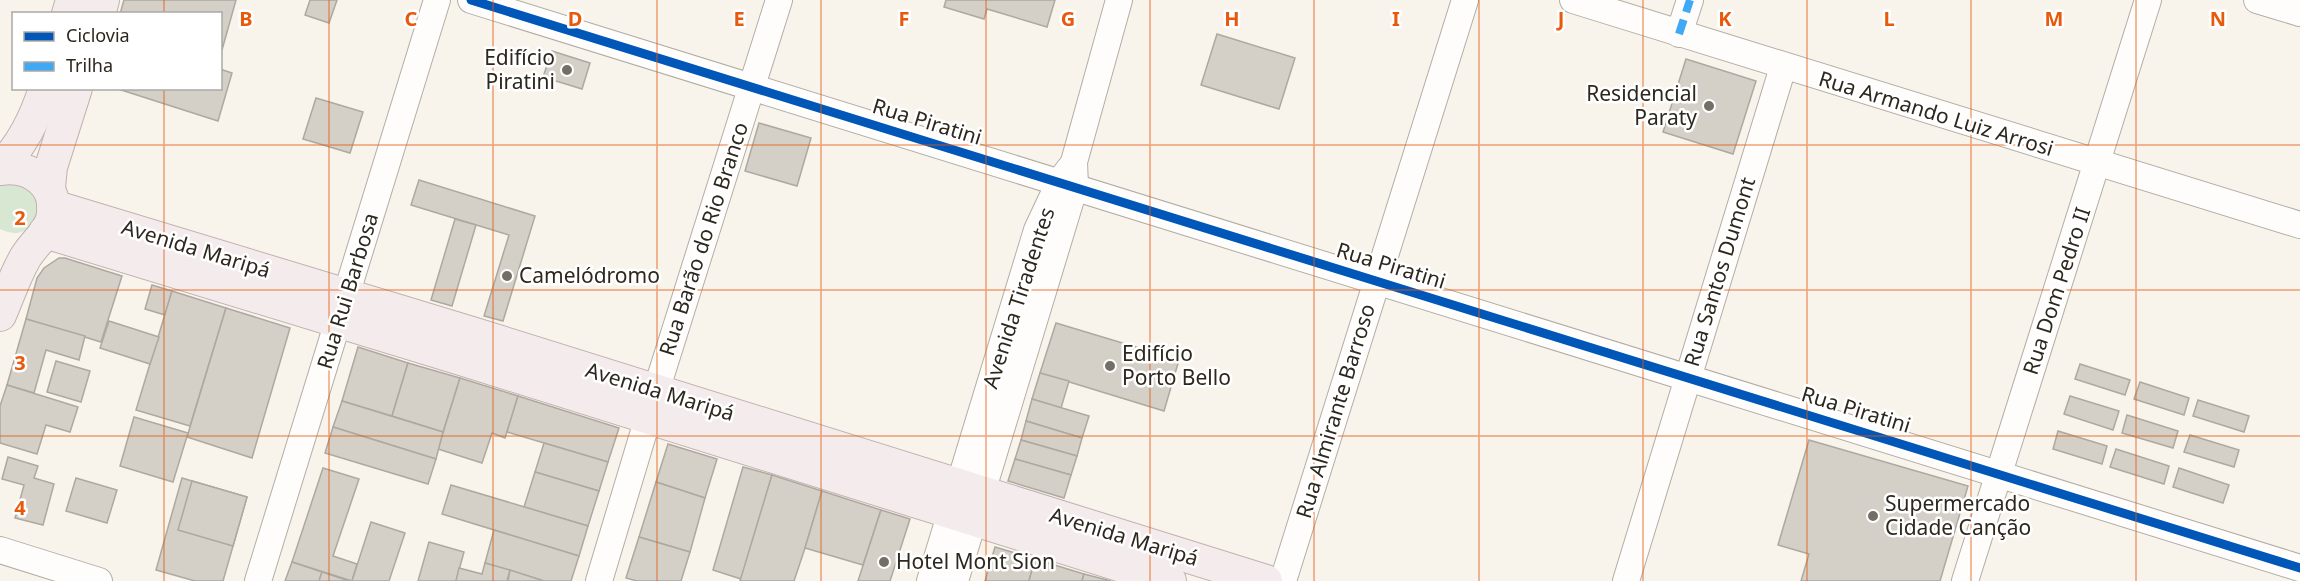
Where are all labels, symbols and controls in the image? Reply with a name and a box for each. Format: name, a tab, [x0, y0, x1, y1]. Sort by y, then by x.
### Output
text: B	[239, 5, 253, 32]
text: C	[405, 5, 418, 32]
text: D	[568, 5, 582, 32]
text: E	[733, 5, 745, 32]
text: F	[899, 5, 909, 32]
text: G	[1061, 5, 1075, 32]
text: H	[1224, 5, 1240, 32]
text: I	[1392, 5, 1400, 32]
text: J	[1556, 5, 1564, 32]
text: K	[1718, 5, 1732, 32]
text: L	[1883, 5, 1895, 32]
text: M	[2045, 5, 2063, 32]
text: N	[2210, 5, 2226, 32]
legend	[12, 12, 222, 90]
text: Ciclovia	[66, 23, 130, 47]
place label: Edifício Piratini	[484, 43, 555, 95]
text: Trilha	[66, 53, 113, 77]
marker: Edifício Piratini	[560, 63, 574, 77]
street label: Rua Armando Luiz Arrosi	[1815, 64, 2057, 162]
place label: Residencial Paraty	[1586, 79, 1697, 131]
street label: Rua Piratini	[869, 91, 985, 151]
marker: Residencial Paraty	[1702, 99, 1716, 113]
street label: Rua Barão do Rio Branco	[652, 118, 754, 359]
street label: Rua Santos Dumont	[1677, 173, 1761, 370]
street label: Rua Dom Pedro II	[2016, 203, 2096, 378]
text: 2	[14, 204, 26, 231]
street label: Avenida Tiradentes	[976, 204, 1061, 392]
street label: Rua Rui Barbosa	[310, 209, 384, 372]
street label: Avenida Maripá	[119, 212, 274, 284]
street label: Rua Piratini	[1333, 235, 1449, 295]
place label: Camelódromo	[519, 261, 660, 289]
marker: Camelódromo	[500, 269, 514, 283]
street label: Rua Almirante Barroso	[1289, 300, 1381, 521]
place label: Edifício Porto Bello	[1122, 339, 1231, 391]
text: 3	[14, 349, 26, 376]
street label: Avenida Maripá	[583, 355, 738, 427]
marker: Edifício Porto Bello	[1103, 359, 1117, 373]
street label: Rua Piratini	[1798, 379, 1914, 439]
place label: Supermercado Cidade Canção	[1885, 489, 2031, 541]
text: 4	[14, 494, 26, 521]
street label: Avenida Maripá	[1047, 500, 1202, 572]
marker: Supermercado Cidade Canção	[1866, 509, 1880, 523]
place label: Hotel Mont Sion	[896, 547, 1055, 575]
marker: Hotel Mont Sion	[877, 555, 891, 569]

